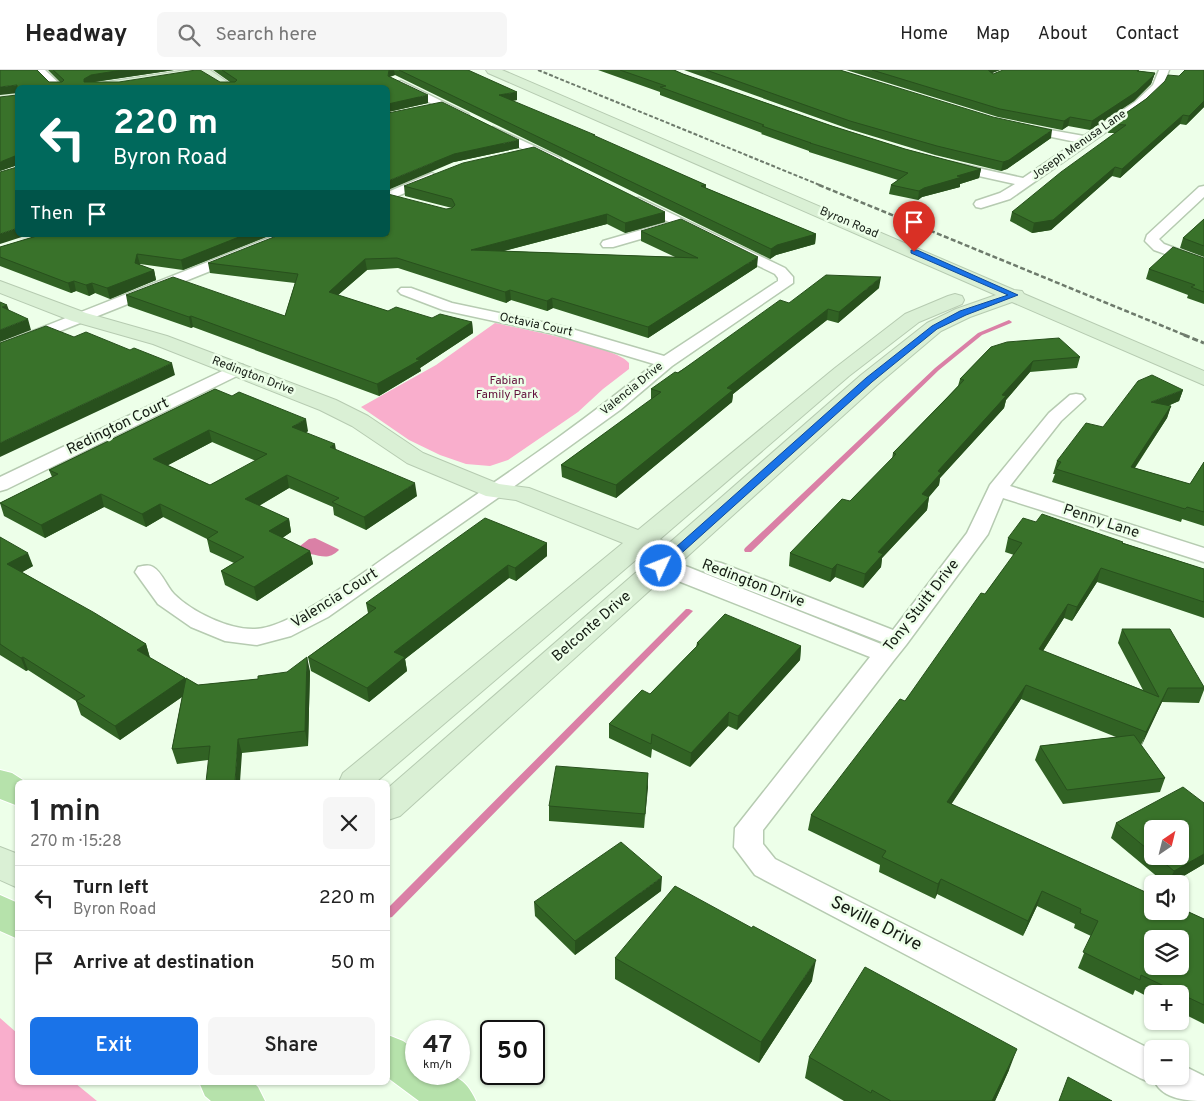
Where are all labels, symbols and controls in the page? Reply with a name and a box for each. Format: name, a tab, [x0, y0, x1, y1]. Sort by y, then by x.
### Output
search box	[157, 12, 507, 57]
text: Headway	[25, 20, 127, 50]
icon: search	[175, 21, 203, 49]
text: Search here	[215, 23, 317, 47]
text: Home	[900, 23, 948, 46]
text: Map	[976, 23, 1010, 46]
text: About	[1038, 23, 1087, 46]
text: Contact	[1115, 23, 1179, 46]
text: 220 m	[113, 102, 218, 146]
icon: left	[30, 105, 95, 170]
street label: Joseph Menusa Lane	[1028, 106, 1130, 184]
text: Byron Road	[113, 145, 227, 172]
icon: arrive	[83, 200, 111, 228]
pin	[893, 201, 935, 252]
text: Then	[30, 202, 73, 226]
street label: Byron Road	[817, 203, 881, 243]
icon: arrive	[900, 208, 928, 236]
street label: Octavia Court	[498, 309, 574, 341]
street label: Redington Drive	[210, 353, 296, 399]
street label: Valencia Drive	[597, 359, 667, 419]
park label: Fabian Family Park	[476, 373, 538, 403]
street label: Redington Court	[64, 394, 172, 460]
street label: Penny Lane	[1060, 501, 1142, 543]
position arrow	[634, 539, 686, 591]
street label: Redington Drive	[699, 556, 807, 612]
street label: Tony Stuitt Drive	[880, 556, 964, 656]
street label: Valencia Court	[288, 565, 382, 633]
street label: Belconte Drive	[548, 587, 636, 667]
text: 1 min	[30, 794, 101, 831]
button: close	[323, 797, 375, 849]
north arrow	[1144, 820, 1189, 865]
map controls	[1144, 820, 1189, 1085]
text: 270 m · 15:28	[30, 832, 122, 852]
button: sound	[1144, 875, 1189, 920]
text: Turn left	[73, 876, 149, 900]
icon: left	[30, 884, 58, 912]
text: 220 m	[319, 886, 375, 910]
street label: Seville Drive	[826, 891, 926, 957]
text: Byron Road	[73, 900, 156, 920]
button: layers	[1144, 930, 1189, 975]
icon: arrive	[30, 949, 58, 977]
text: Arrive at destination	[73, 951, 254, 975]
text: 50 m	[330, 951, 375, 975]
button: +	[1144, 985, 1189, 1030]
button: Exit	[30, 1017, 198, 1075]
button: Share	[208, 1017, 375, 1075]
speed limit sign: 50	[480, 1020, 545, 1085]
text: 47	[423, 1030, 452, 1062]
button: −	[1144, 1040, 1189, 1085]
text: km/h	[423, 1057, 452, 1073]

